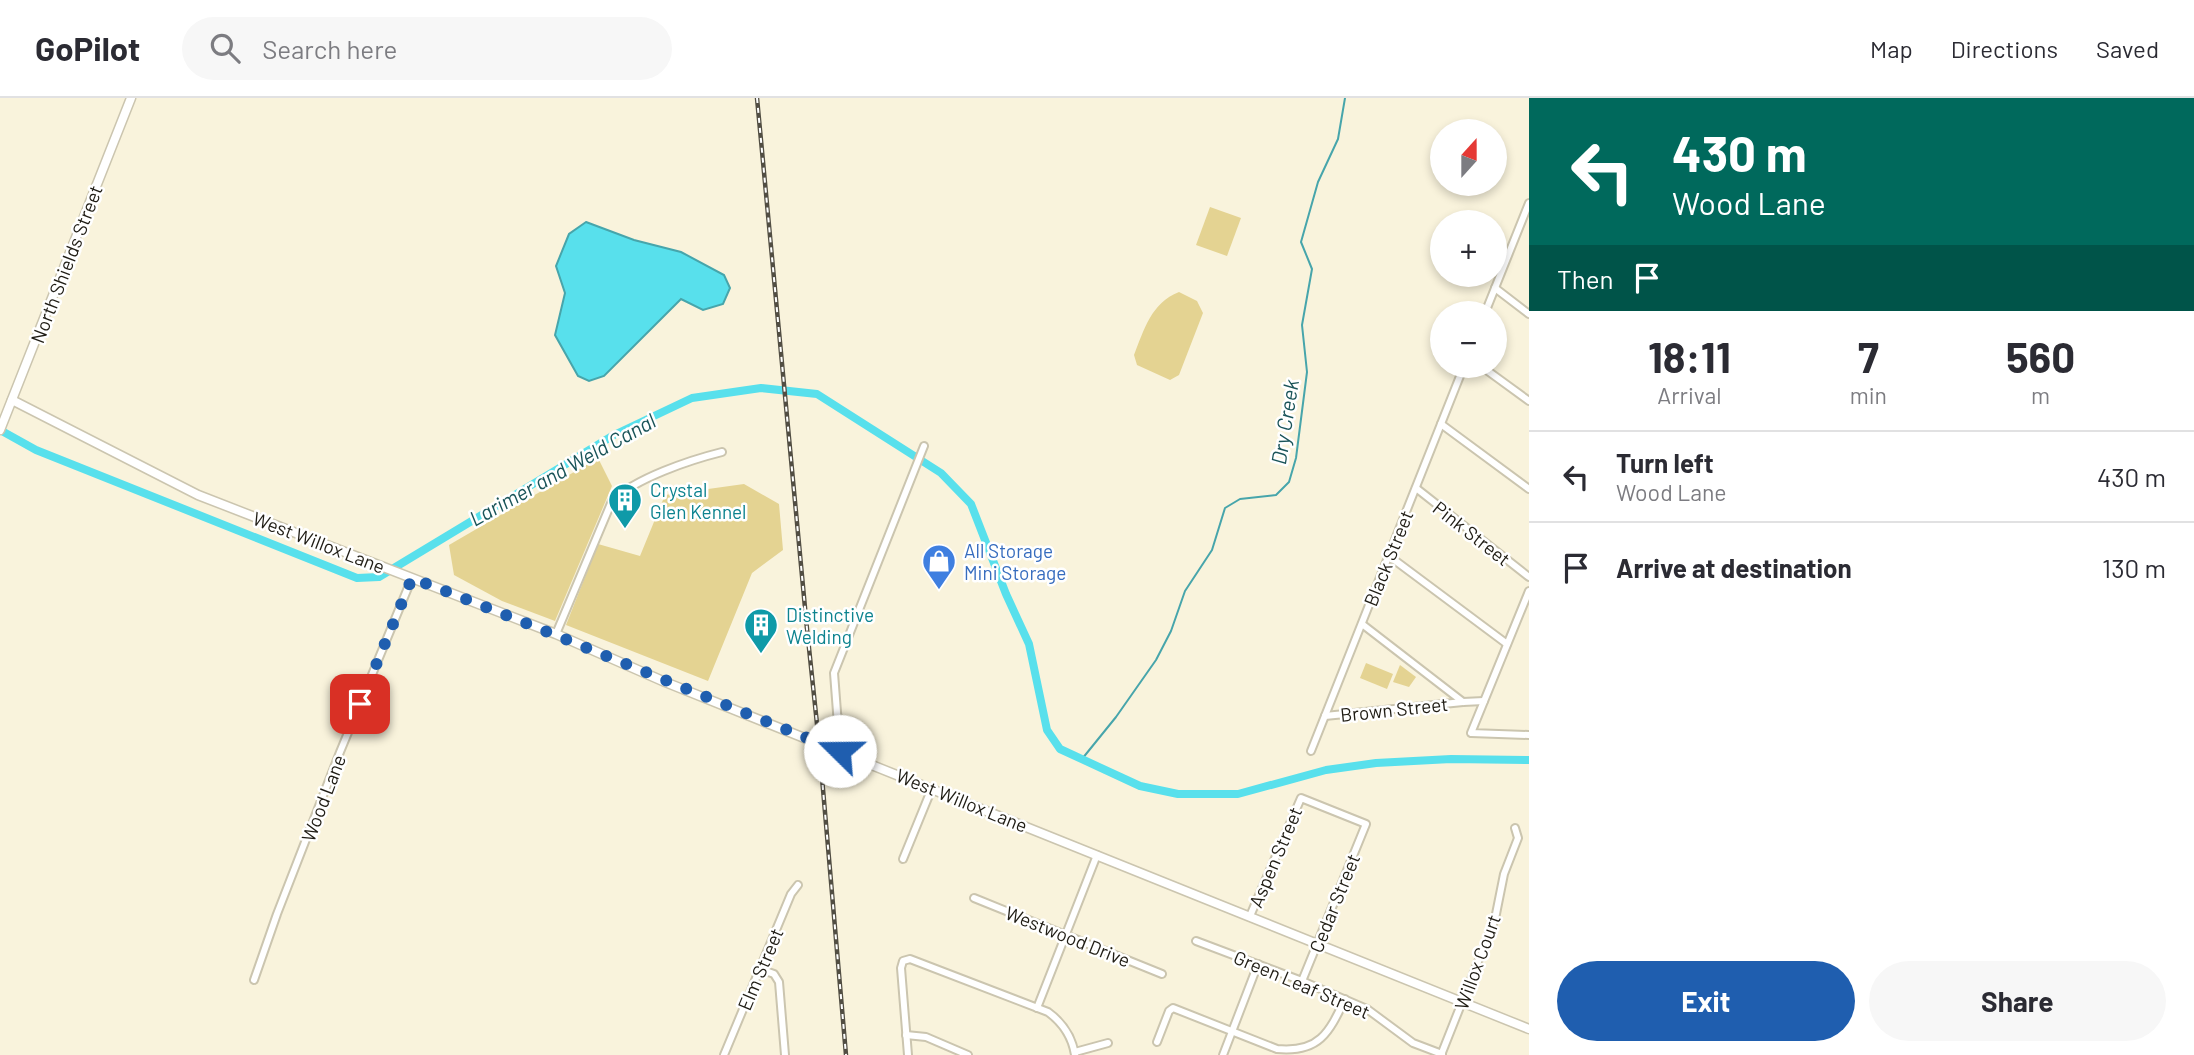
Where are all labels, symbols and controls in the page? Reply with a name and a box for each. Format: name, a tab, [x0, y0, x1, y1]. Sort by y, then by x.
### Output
search box	[182, 17, 672, 80]
text: GoPilot	[35, 28, 140, 68]
icon: search	[206, 29, 244, 67]
text: Search here	[262, 33, 397, 64]
text: Map	[1870, 34, 1913, 63]
text: Directions	[1951, 34, 2058, 63]
text: Saved	[2096, 34, 2159, 63]
north arrow	[1430, 119, 1507, 196]
map controls	[1430, 119, 1507, 378]
text: 430 m	[1672, 123, 1807, 182]
icon: left	[1557, 126, 1648, 217]
street label: North Shields Street	[25, 182, 107, 346]
text: Wood Lane	[1672, 183, 1826, 221]
button: +	[1430, 210, 1507, 287]
icon: arrive	[1628, 259, 1666, 297]
text: Then	[1557, 263, 1614, 294]
button: −	[1430, 301, 1507, 378]
text: 18:11	[1648, 331, 1731, 381]
text: 7	[1858, 331, 1879, 381]
text: 560	[2006, 331, 2075, 381]
water label: Dry Creek	[1265, 377, 1303, 466]
text: Arrival	[1657, 381, 1722, 409]
text: min	[1850, 381, 1887, 409]
text: m	[2031, 381, 2050, 409]
water label: Larimer and Weld Canal	[464, 407, 660, 531]
text: Turn left	[1616, 447, 1714, 478]
icon: left	[1557, 458, 1595, 496]
text: 430 m	[2097, 461, 2166, 492]
place label: Crystal Glen Kennel	[650, 478, 746, 523]
text: Wood Lane	[1616, 478, 1727, 506]
building icon: Crystal Glen Kennel	[606, 481, 644, 530]
street label: Pink Street	[1429, 496, 1515, 570]
street label: West Willox Lane	[250, 506, 388, 578]
street label: Black Street	[1358, 507, 1418, 609]
place label: All Storage Mini Storage	[964, 539, 1066, 584]
shop icon: All Storage Mini Storage	[920, 542, 958, 591]
icon: arrive	[1557, 549, 1595, 587]
text: Arrive at destination	[1616, 552, 1852, 583]
text: 130 m	[2102, 552, 2166, 583]
place label: Distinctive Welding	[786, 603, 874, 648]
building icon: Distinctive Welding	[742, 606, 780, 655]
pin	[330, 674, 390, 734]
icon: arrive	[341, 685, 379, 723]
street label: Brown Street	[1339, 692, 1449, 726]
position arrow	[803, 714, 877, 788]
street label: Wood Lane	[296, 751, 350, 845]
street label: West Willox Lane	[893, 763, 1031, 837]
street label: Aspen Street	[1243, 803, 1307, 911]
street label: Cedar Street	[1304, 850, 1364, 956]
street label: Westwood Drive	[1002, 901, 1134, 971]
street label: Willox Court	[1449, 911, 1505, 1013]
street label: Elm Street	[732, 924, 788, 1014]
street label: Green Leaf Street	[1230, 945, 1374, 1023]
button: Exit	[1557, 961, 1855, 1041]
button: Share	[1869, 961, 2166, 1041]

